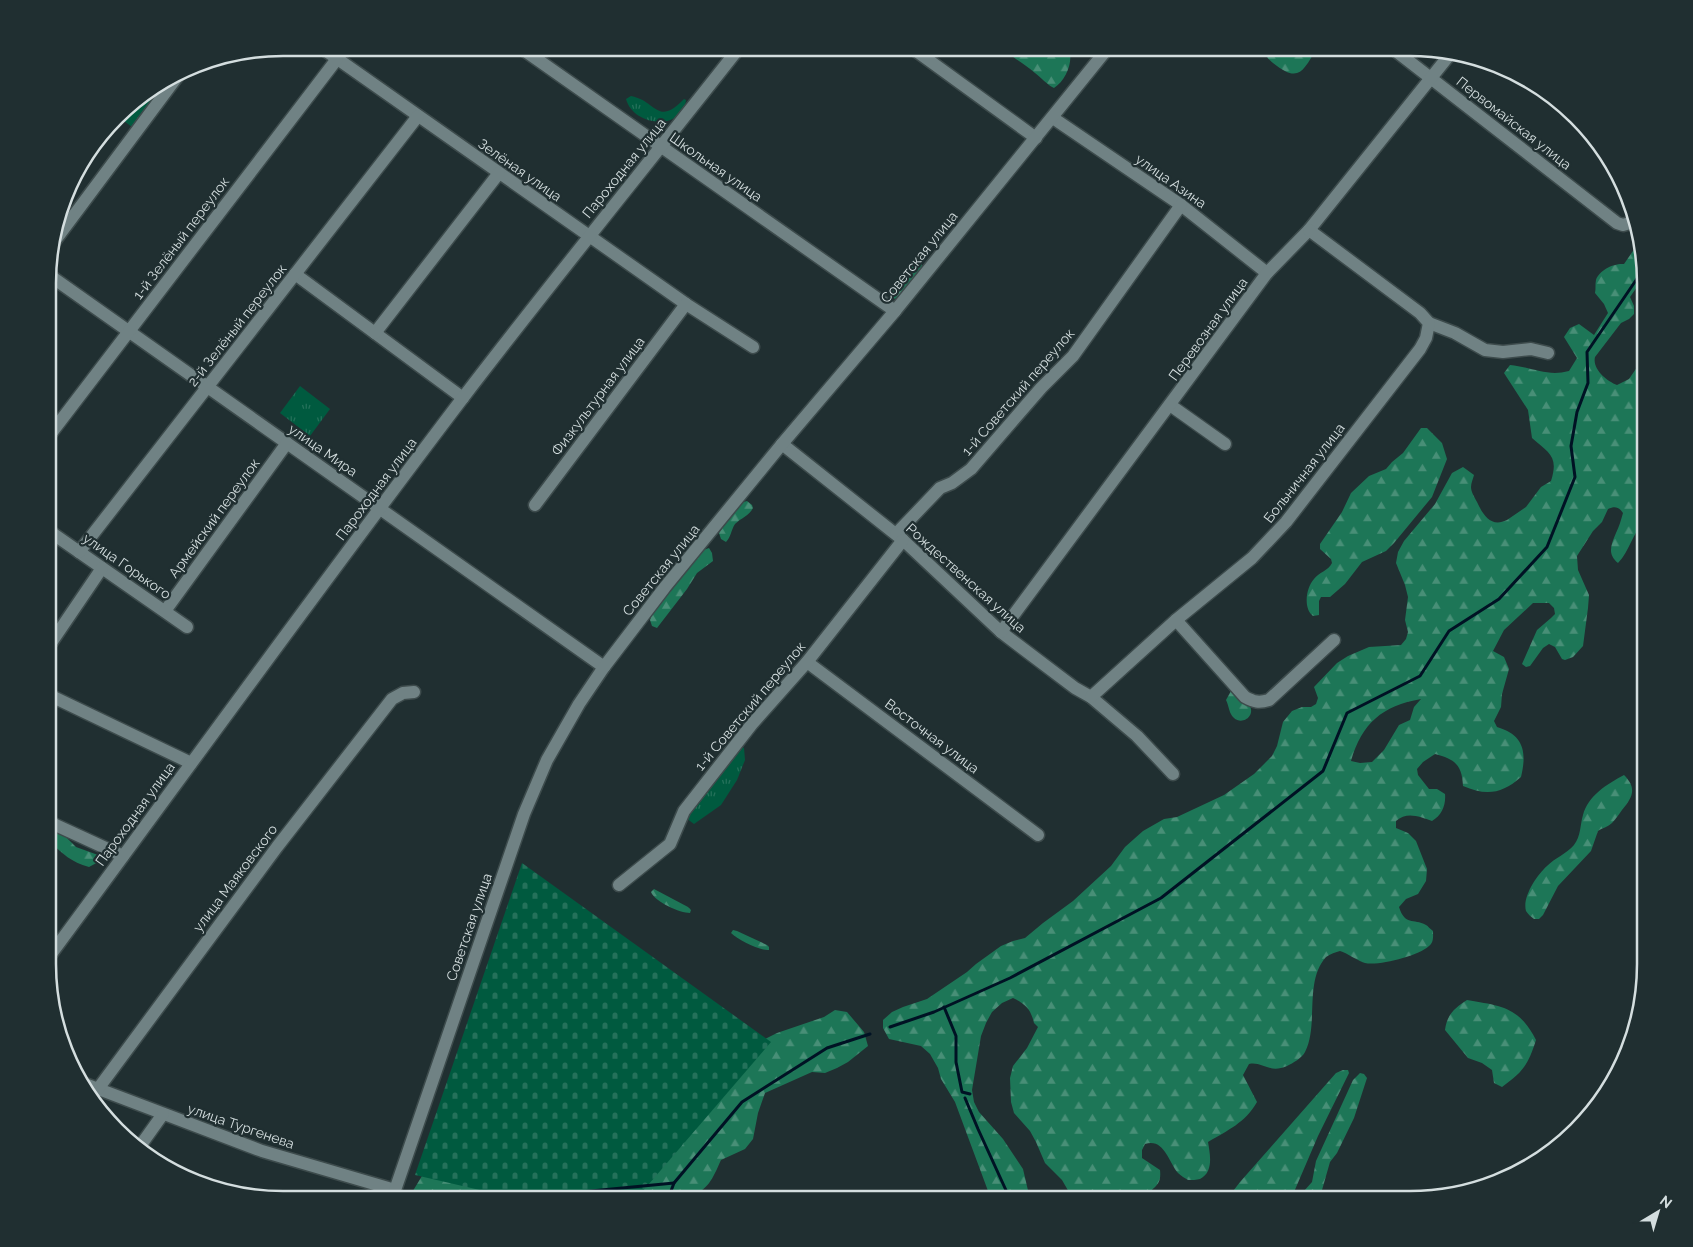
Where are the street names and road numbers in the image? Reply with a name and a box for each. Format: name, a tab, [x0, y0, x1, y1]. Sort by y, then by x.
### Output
street label: Первомайская улица	[1454, 73, 1574, 173]
street label: Пароходная улица	[579, 115, 669, 221]
street label: Школьная улица	[667, 129, 765, 205]
street label: Зелёная улица	[475, 135, 565, 205]
street label: улица Азина	[1133, 151, 1209, 211]
street label: 1-й Зелёный переулок	[130, 174, 232, 302]
street label: Советская улица	[877, 208, 961, 306]
street label: 2-й Зелёный переулок	[184, 261, 290, 389]
street label: Перевозная улица	[1165, 274, 1251, 384]
street label: 1-й Советский переулок	[958, 325, 1078, 459]
street label: Физкультурная улица	[548, 333, 648, 459]
street label: улица Мира	[286, 420, 360, 480]
street label: Больничная улица	[1260, 420, 1348, 526]
street label: Пароходная улица	[332, 435, 420, 543]
street label: Армейский переулок	[165, 455, 263, 581]
street label: Рождественская улица	[903, 520, 1029, 636]
street label: Советская улица	[619, 521, 703, 619]
street label: улица Горького	[80, 530, 174, 602]
street label: 1-й Советский переулок	[691, 638, 809, 774]
street label: Восточная улица	[882, 695, 982, 777]
street label: Пароходная улица	[92, 759, 178, 869]
street label: улица Маяковского	[190, 821, 280, 935]
street label: Советская улица	[443, 871, 495, 983]
street label: улица Тургенева	[186, 1100, 296, 1152]

